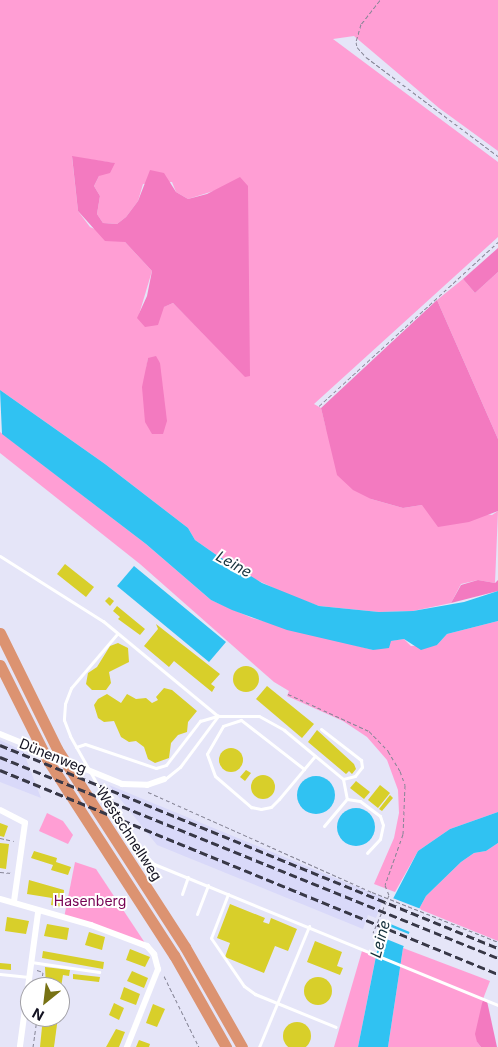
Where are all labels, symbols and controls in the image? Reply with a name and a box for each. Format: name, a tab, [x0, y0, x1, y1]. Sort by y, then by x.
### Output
water label: Leine	[213, 547, 255, 581]
street label: Dünenweg	[17, 735, 89, 777]
street label: Westschnellweg	[93, 784, 165, 884]
park label: Hasenberg	[54, 893, 126, 909]
water label: Leine	[366, 918, 394, 960]
north arrow	[20, 977, 70, 1027]
text: N	[29, 1005, 47, 1025]

